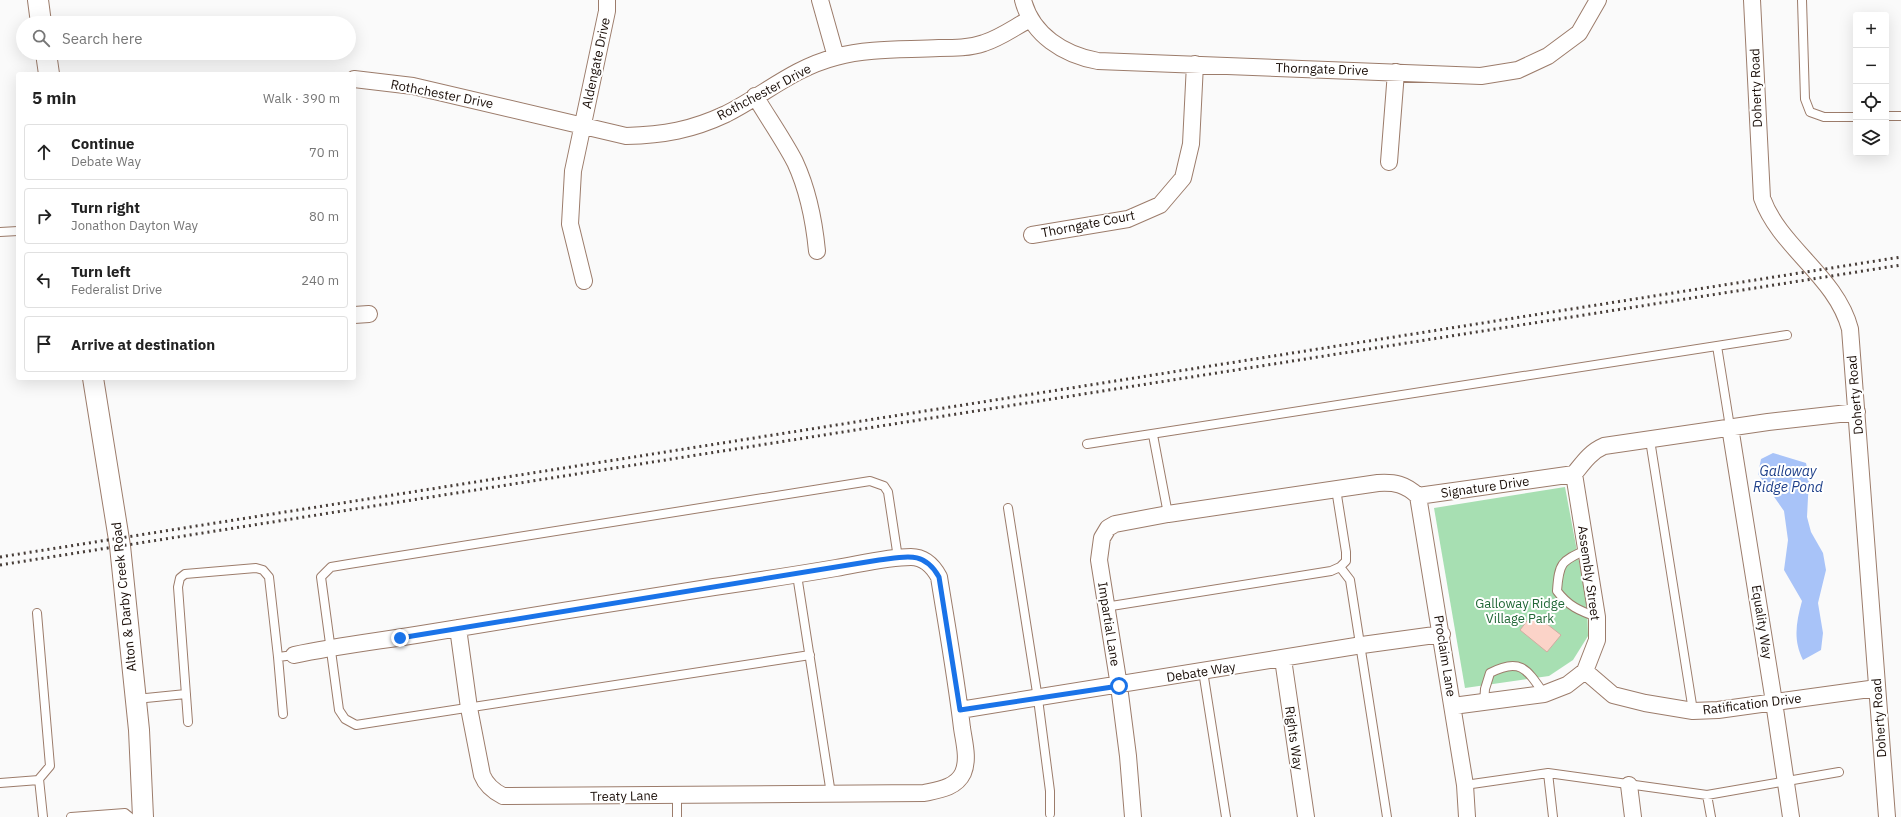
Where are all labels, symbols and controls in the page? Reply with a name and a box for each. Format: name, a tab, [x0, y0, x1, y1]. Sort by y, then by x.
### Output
map controls	[1853, 12, 1889, 156]
button: +	[1853, 12, 1889, 48]
search box	[16, 16, 356, 60]
street label: Aldengate Drive	[578, 16, 614, 110]
icon: search	[30, 27, 52, 49]
text: Search here	[62, 29, 142, 48]
street label: Doherty Road	[1746, 48, 1766, 128]
button: −	[1853, 48, 1889, 84]
street label: Thorngate Drive	[1275, 59, 1369, 79]
street label: Rothchester Drive	[714, 60, 814, 124]
street label: Rothchester Drive	[389, 76, 495, 112]
button: locate	[1853, 84, 1889, 120]
text: 5 min	[32, 87, 76, 109]
text: Walk · 390 m	[263, 90, 340, 107]
button: layers	[1853, 120, 1889, 156]
text: Continue	[71, 134, 135, 153]
icon: ahead	[33, 141, 55, 163]
text: 70 m	[309, 144, 339, 161]
text: Debate Way	[71, 153, 141, 170]
text: Turn right	[71, 198, 140, 217]
icon: right	[33, 205, 55, 227]
street label: Thorngate Court	[1040, 207, 1136, 241]
text: 80 m	[309, 208, 339, 225]
text: Jonathon Dayton Way	[71, 217, 198, 234]
text: Turn left	[71, 262, 131, 281]
icon: left	[33, 269, 55, 291]
text: 240 m	[301, 272, 339, 289]
text: Federalist Drive	[71, 281, 162, 298]
icon: arrive	[33, 333, 55, 355]
text: Arrive at destination	[71, 335, 215, 354]
street label: Doherty Road	[1843, 355, 1867, 435]
water label: Galloway Ridge Pond	[1753, 462, 1824, 496]
street label: Signature Drive	[1440, 472, 1530, 502]
street label: Alton & Darby Creek Road	[108, 521, 140, 673]
street label: Assembly Street	[1574, 524, 1604, 622]
street label: Impartial Lane	[1094, 581, 1124, 667]
street label: Equality Way	[1748, 584, 1776, 661]
park label: Galloway Ridge Village Park	[1475, 595, 1565, 627]
street label: Proclaim Lane	[1430, 614, 1460, 698]
route end	[391, 629, 409, 647]
street label: Debate Way	[1165, 658, 1237, 686]
route start	[1110, 677, 1128, 695]
street label: Doherty Road	[1868, 678, 1890, 758]
street label: Ratification Drive	[1702, 689, 1802, 719]
street label: Rights Way	[1281, 705, 1307, 772]
street label: Treaty Lane	[590, 787, 658, 805]

